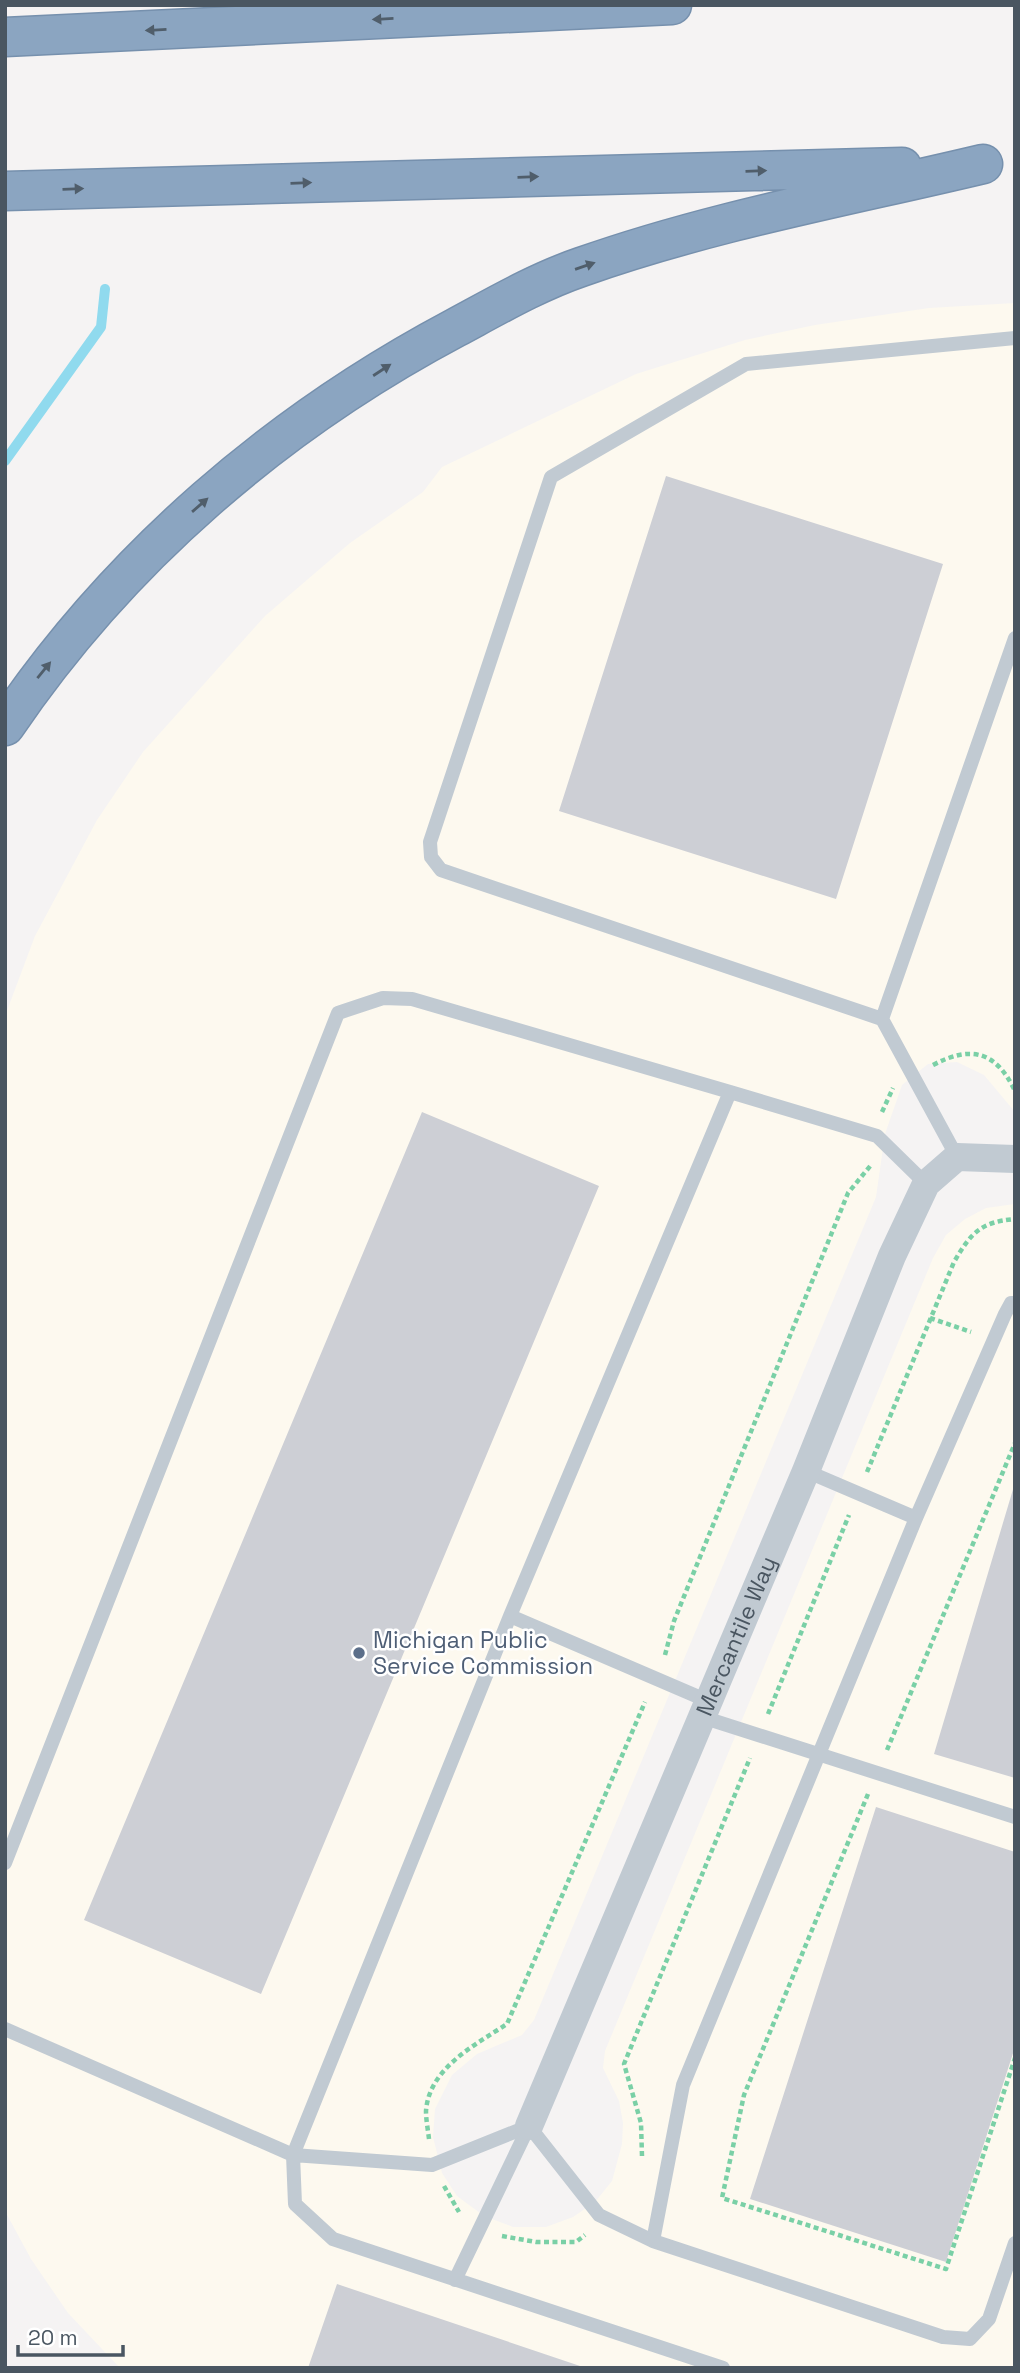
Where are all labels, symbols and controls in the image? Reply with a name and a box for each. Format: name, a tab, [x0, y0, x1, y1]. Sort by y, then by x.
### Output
one-way arrow	[372, 14, 394, 25]
one-way arrow	[145, 25, 167, 36]
one-way arrow	[745, 165, 767, 176]
one-way arrow	[518, 171, 540, 183]
one-way arrow	[290, 178, 312, 189]
one-way arrow	[63, 184, 85, 195]
one-way arrow	[574, 260, 595, 271]
one-way arrow	[373, 363, 392, 376]
one-way arrow	[191, 497, 209, 513]
one-way arrow	[37, 662, 52, 680]
street label: Mercantile Way	[689, 1552, 783, 1720]
place label: Michigan Public Service Commission	[373, 1625, 593, 1681]
marker: Michigan Public Service Commission	[351, 1645, 367, 1661]
scale bar	[18, 2314, 122, 2358]
text: 20 m	[28, 2324, 78, 2351]

